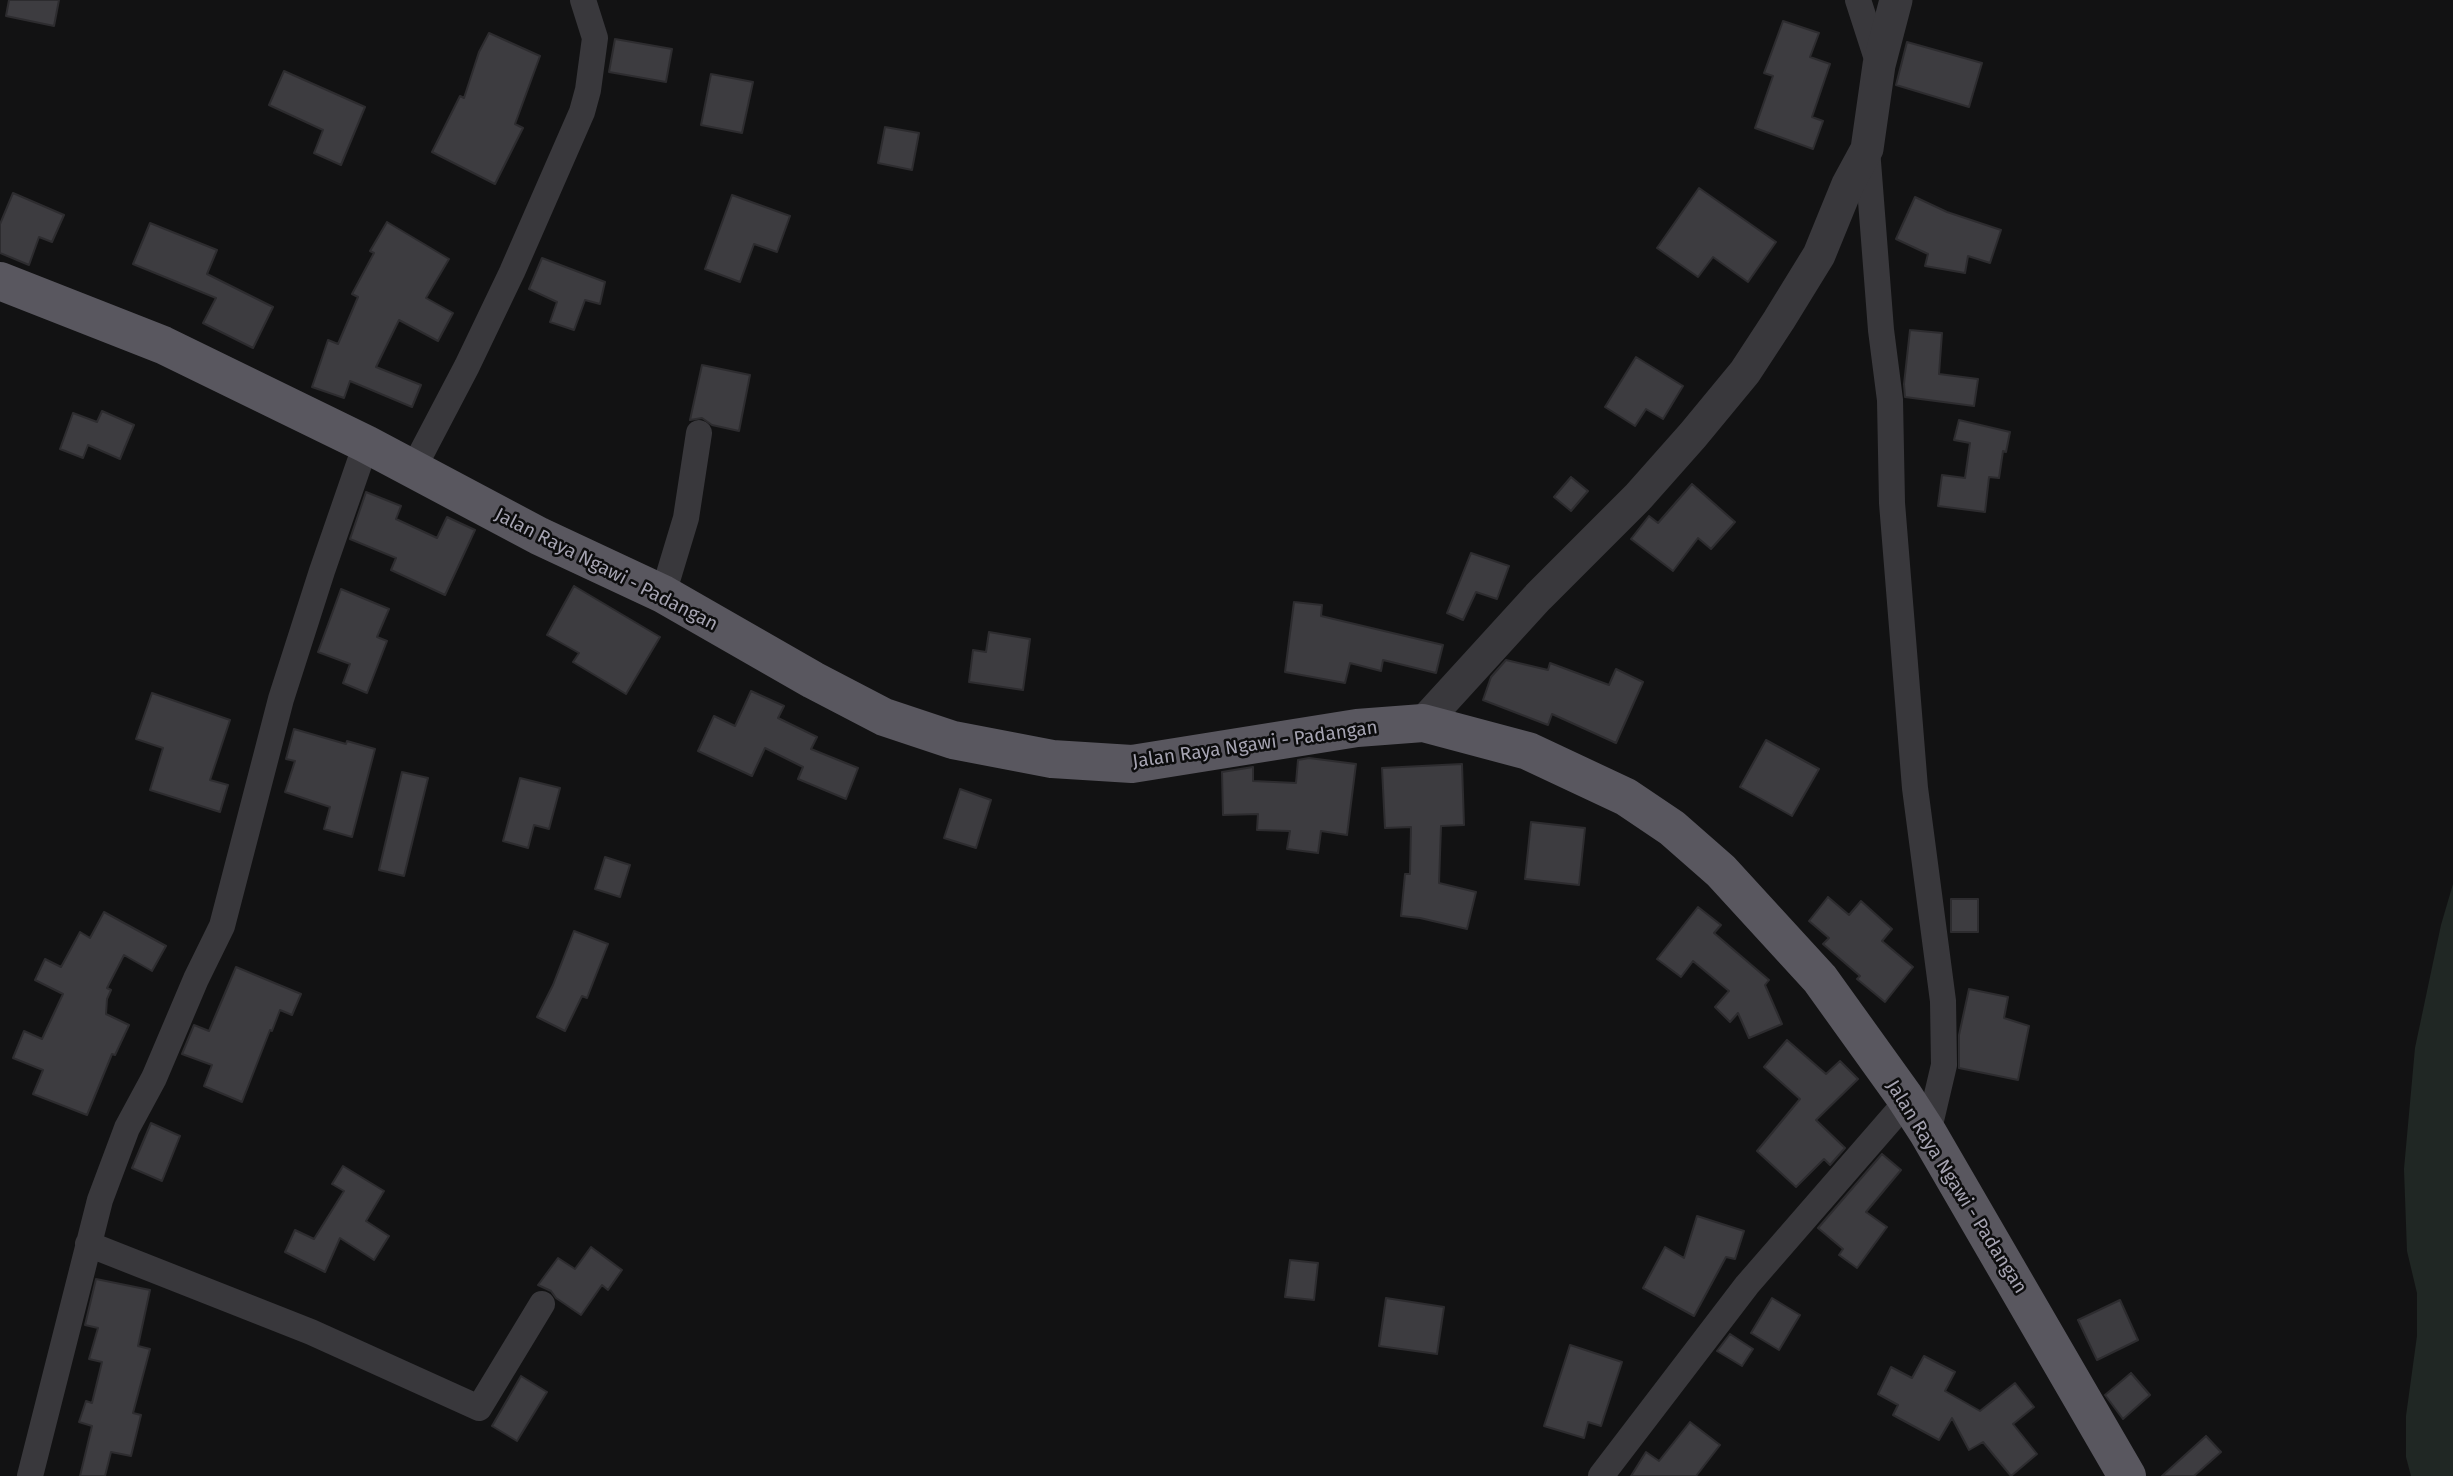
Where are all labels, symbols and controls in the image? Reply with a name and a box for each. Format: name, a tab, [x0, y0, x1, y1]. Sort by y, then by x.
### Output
street label: Jalan Raya Ngawi - Padangan	[491, 504, 721, 636]
street label: Jalan Raya Ngawi - Padangan	[1131, 717, 1379, 773]
street label: Jalan Raya Ngawi - Padangan	[1881, 1076, 2031, 1298]

